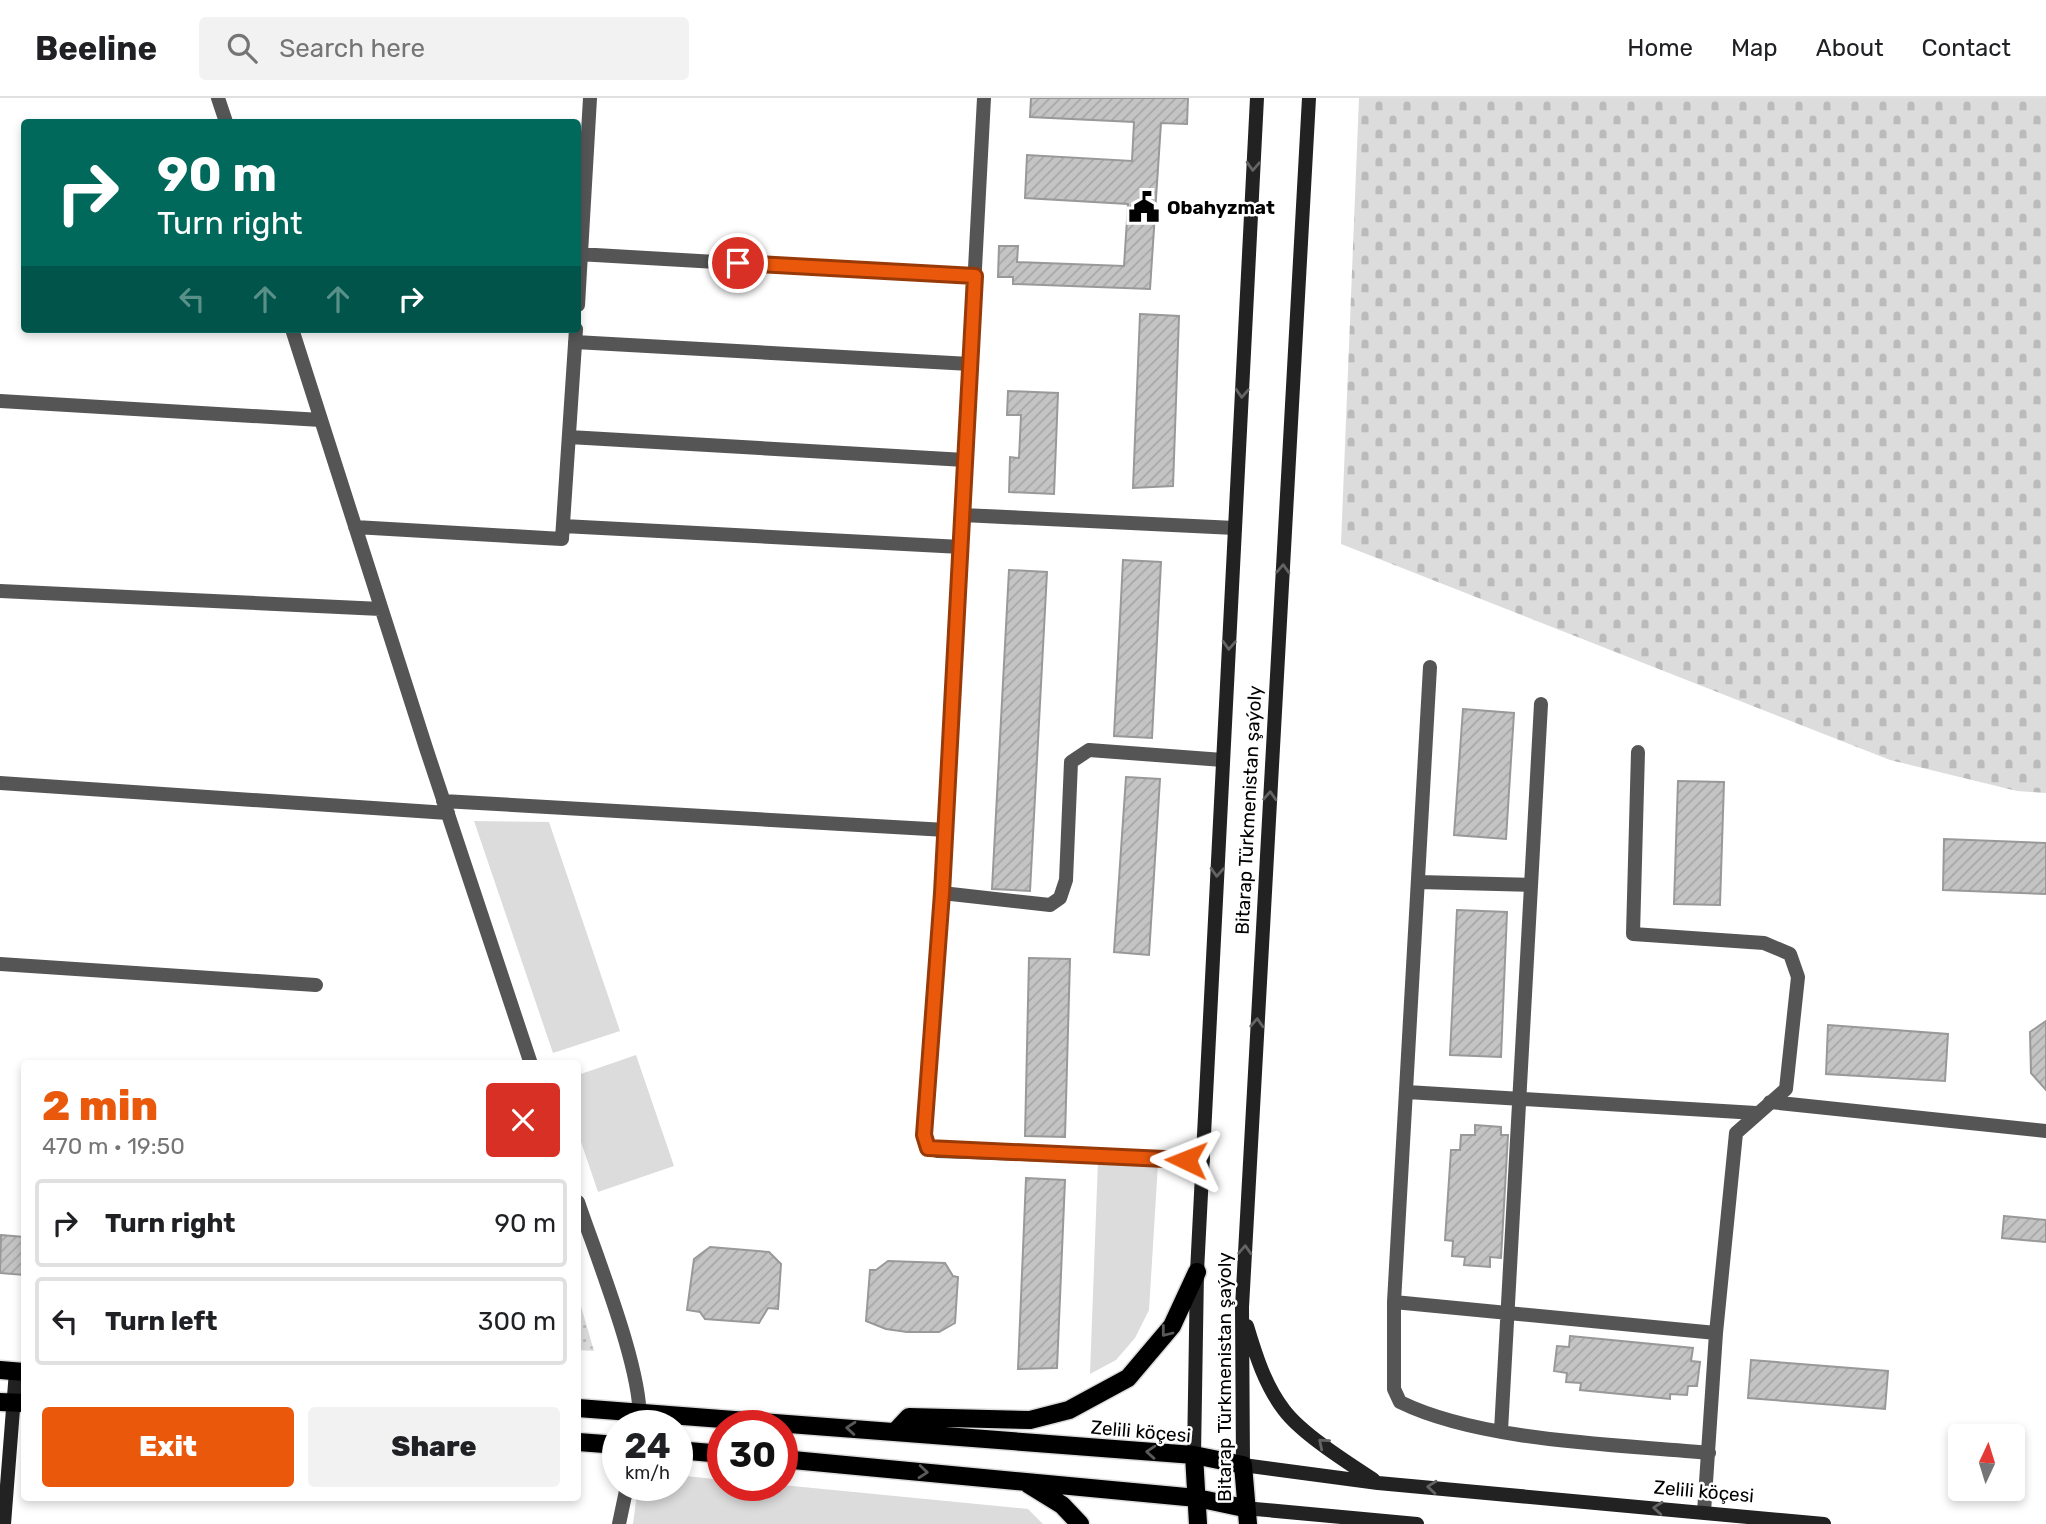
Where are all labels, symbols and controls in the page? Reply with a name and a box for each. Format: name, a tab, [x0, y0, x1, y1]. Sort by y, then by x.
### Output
search box	[199, 17, 689, 80]
text: Beeline	[35, 29, 157, 68]
icon: search	[223, 29, 261, 67]
text: Search here	[279, 33, 425, 64]
text: Home	[1627, 34, 1693, 62]
text: Map	[1731, 34, 1778, 62]
text: About	[1816, 34, 1884, 62]
text: Contact	[1922, 34, 2011, 62]
text: 90 m	[157, 145, 277, 203]
icon: right	[42, 147, 133, 238]
one-way arrow	[1246, 161, 1261, 172]
public building icon: Obahyzmat	[1127, 190, 1161, 224]
place label: Obahyzmat	[1167, 196, 1275, 219]
text: Turn right	[157, 204, 302, 242]
pin	[708, 233, 768, 293]
icon: arrive	[719, 244, 757, 282]
icon: left	[173, 280, 211, 318]
icon: ahead	[246, 280, 284, 318]
icon: ahead	[319, 280, 357, 318]
icon: right	[392, 280, 430, 318]
one-way arrow	[1234, 388, 1249, 399]
one-way arrow	[1275, 563, 1290, 574]
one-way arrow	[1222, 640, 1237, 651]
street label: Bitarap Türkmenistan şaýoly	[1230, 685, 1267, 935]
one-way arrow	[1262, 790, 1277, 801]
one-way arrow	[1210, 867, 1225, 878]
one-way arrow	[1250, 1017, 1265, 1028]
text: 2 min	[42, 1081, 158, 1131]
button: close	[486, 1083, 560, 1157]
position arrow	[1149, 1123, 1223, 1197]
text: 470 m · 19:50	[42, 1132, 185, 1160]
icon: right	[46, 1204, 84, 1242]
text: Turn right	[105, 1208, 235, 1239]
text: 90 m	[495, 1208, 556, 1239]
one-way arrow	[1237, 1245, 1252, 1256]
street label: Bitarap Türkmenistan şaýoly	[1213, 1252, 1236, 1502]
icon: left	[46, 1302, 84, 1340]
text: Turn left	[105, 1306, 217, 1337]
text: 300 m	[478, 1306, 556, 1337]
one-way arrow	[1161, 1325, 1174, 1337]
button: Exit	[42, 1407, 294, 1487]
button: Share	[308, 1407, 560, 1487]
speed limit sign: 30	[707, 1410, 798, 1501]
street label: Zelili köçesi	[1090, 1416, 1192, 1447]
one-way arrow	[845, 1421, 856, 1436]
north arrow	[1948, 1424, 2025, 1502]
map controls	[1948, 1424, 2025, 1501]
text: 24	[624, 1425, 671, 1467]
one-way arrow	[1318, 1439, 1331, 1451]
one-way arrow	[1145, 1445, 1156, 1460]
text: km/h	[625, 1462, 670, 1484]
one-way arrow	[918, 1464, 929, 1479]
street label: Zelili köçesi	[1653, 1476, 1755, 1507]
one-way arrow	[1426, 1480, 1438, 1495]
one-way arrow	[1653, 1501, 1664, 1516]

